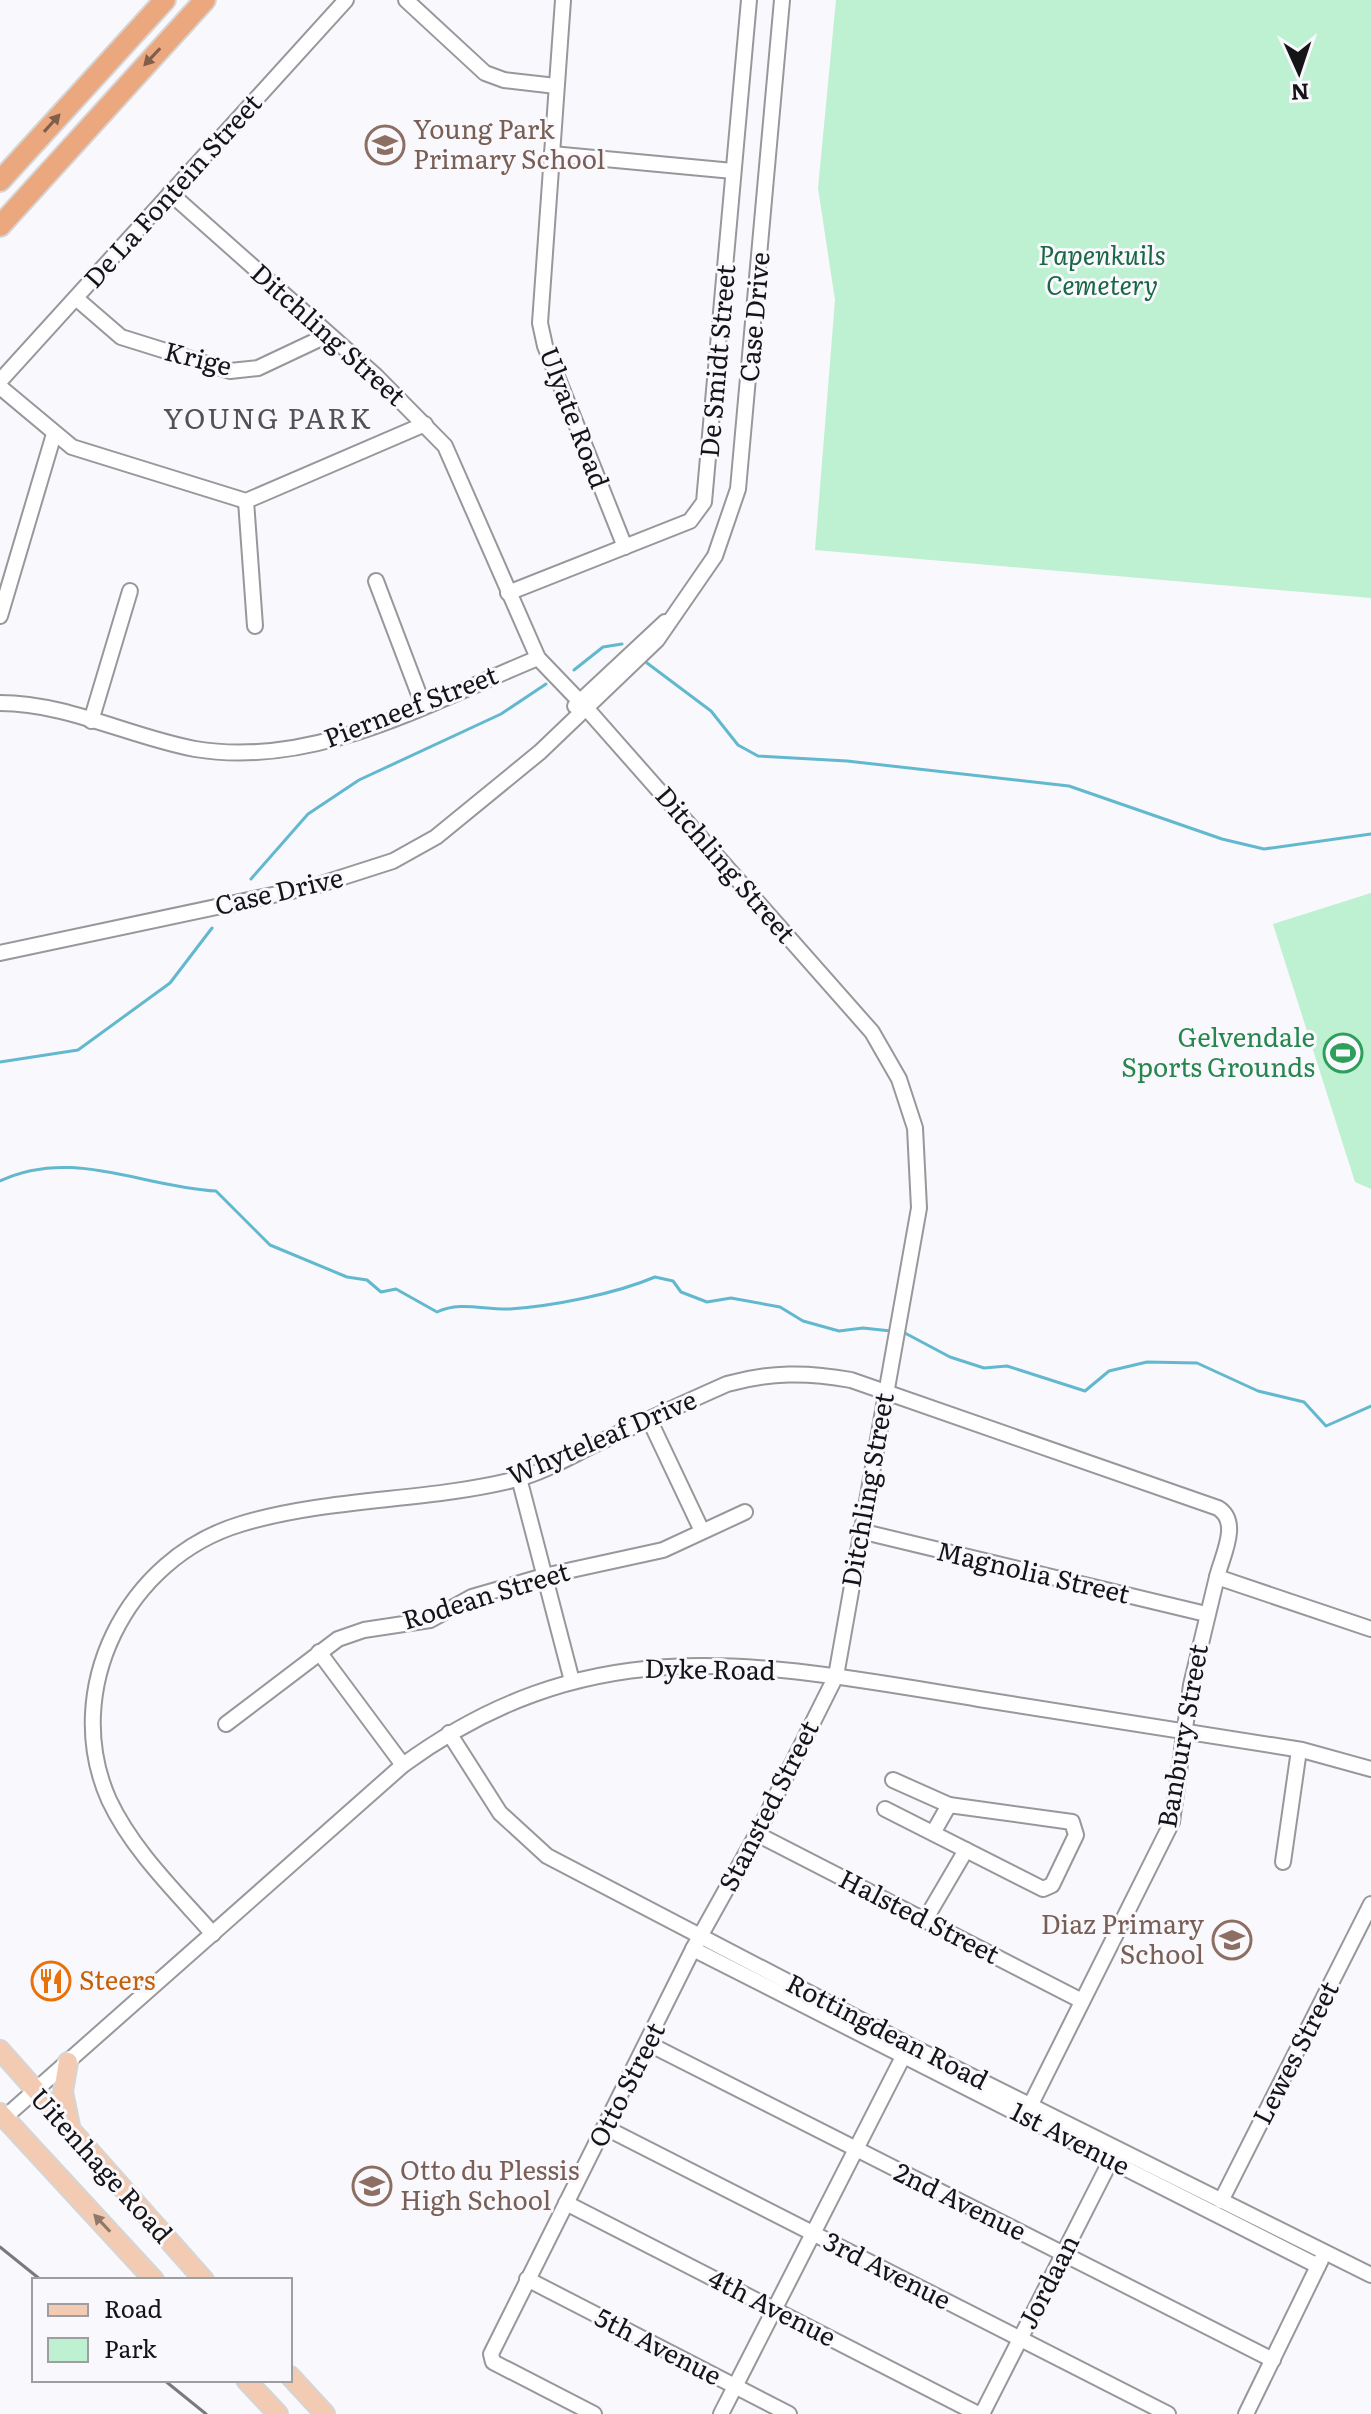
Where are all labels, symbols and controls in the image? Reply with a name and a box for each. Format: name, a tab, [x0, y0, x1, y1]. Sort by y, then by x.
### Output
north arrow	[1259, 32, 1339, 112]
one-way arrow	[144, 47, 162, 66]
text: N	[1290, 77, 1310, 110]
street label: De La Fontein Street	[73, 83, 270, 295]
place label: Young Park Primary School	[413, 108, 606, 177]
one-way arrow	[43, 114, 61, 133]
school or university icon: Young Park Primary School	[364, 124, 406, 166]
park label: Papenkuils Cemetery	[1038, 234, 1166, 303]
street label: Case Drive	[727, 250, 778, 383]
street label: Ditchling Street	[243, 253, 416, 414]
street label: De Smidt Street	[688, 262, 743, 459]
street label: Krige	[161, 329, 236, 384]
street label: Ulyate Road	[531, 341, 621, 494]
district label: YOUNG PARK	[163, 396, 373, 438]
street label: Pierneef Street	[317, 653, 503, 756]
street label: Ditchling Street	[648, 776, 806, 951]
street label: Case Drive	[211, 856, 346, 923]
place label: Gelvendale Sports Grounds	[1121, 1016, 1315, 1085]
sports icon: Gelvendale Sports Grounds	[1322, 1032, 1364, 1074]
street label: Whyteleaf Drive	[500, 1378, 702, 1493]
street label: Ditchling Street	[829, 1389, 902, 1590]
street label: Magnolia Street	[933, 1529, 1134, 1612]
street label: Rodean Street	[397, 1550, 574, 1638]
street label: Banbury Street	[1145, 1640, 1216, 1831]
street label: Dyke Road	[644, 1647, 776, 1688]
street label: Stansted Street	[707, 1712, 827, 1897]
street label: Halsted Street	[833, 1858, 1008, 1972]
place label: Diaz Primary School	[1041, 1903, 1204, 1972]
school or university icon: Diaz Primary School	[1211, 1919, 1253, 1961]
place label: Steers	[79, 1959, 155, 1998]
restaurant icon: Steers	[30, 1960, 72, 2002]
street label: Rottingdean Road	[780, 1962, 996, 2098]
street label: Lewes Street	[1241, 1973, 1347, 2130]
street label: Otto Street	[577, 2014, 673, 2153]
street label: Uitenhage Road	[23, 2078, 183, 2250]
street label: 1st Avenue	[1005, 2090, 1137, 2183]
place label: Otto du Plessis High School	[400, 2149, 579, 2218]
street label: 2nd Avenue	[888, 2151, 1034, 2249]
school or university icon: Otto du Plessis High School	[351, 2165, 393, 2207]
one-way arrow	[93, 2213, 111, 2232]
street label: 3rd Avenue	[818, 2220, 959, 2318]
street label: Jordaan	[1006, 2227, 1087, 2335]
street label: 4th Avenue	[703, 2257, 844, 2355]
legend	[32, 2278, 292, 2382]
text: Road	[104, 2290, 163, 2325]
street label: 5th Avenue	[589, 2296, 729, 2393]
text: Park	[104, 2330, 157, 2365]

